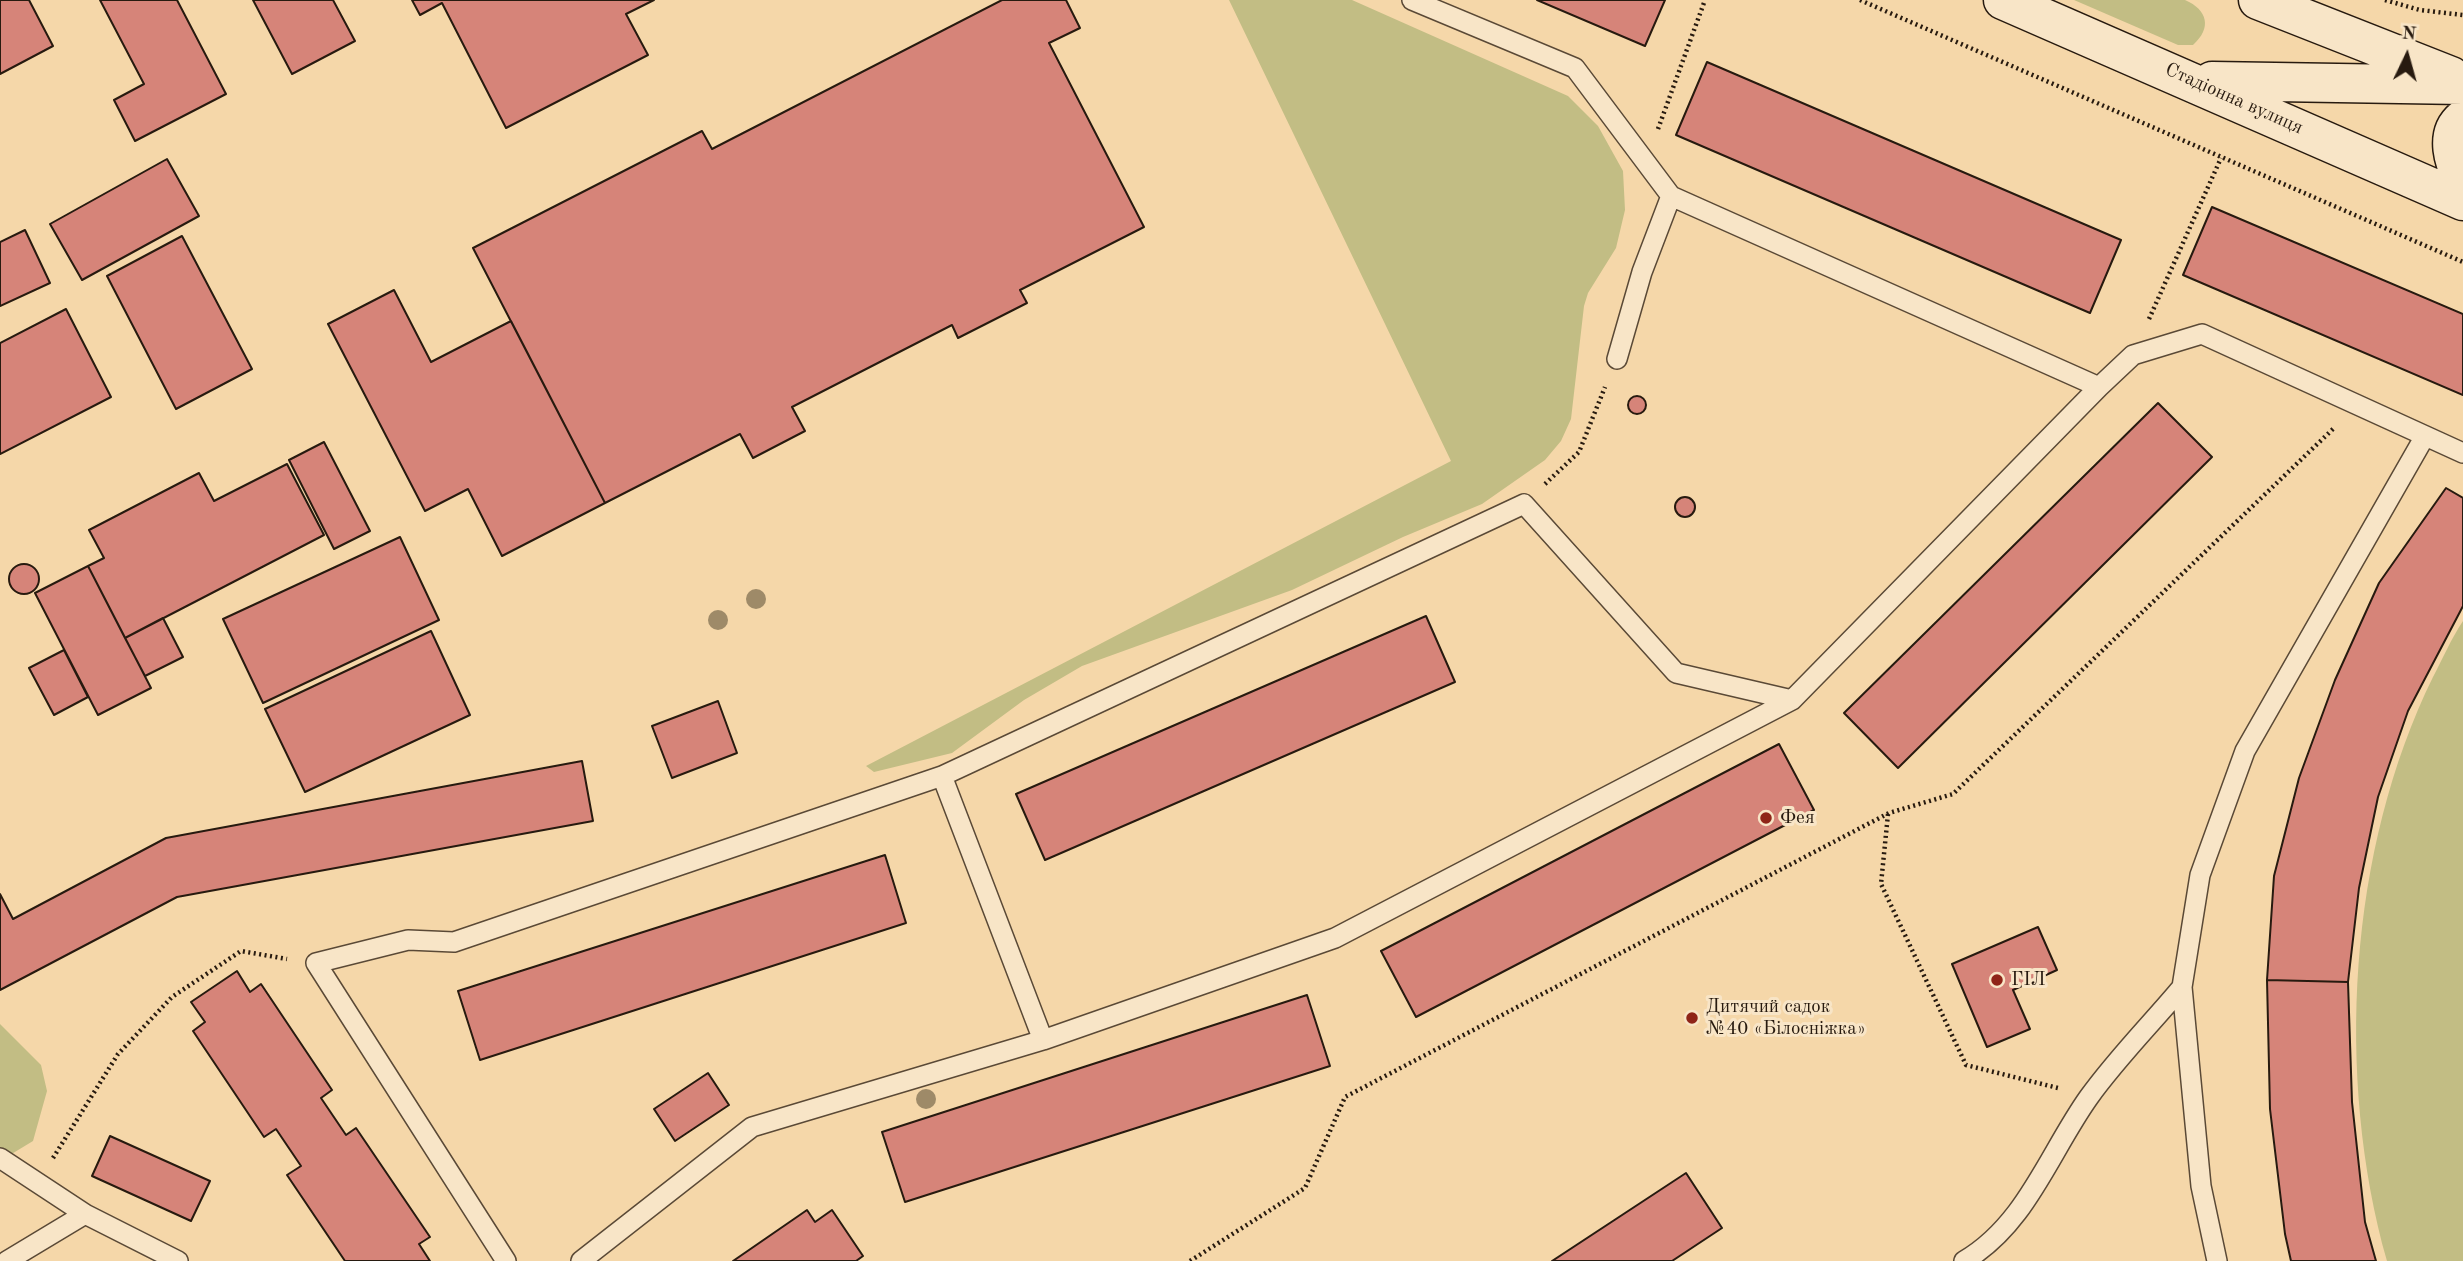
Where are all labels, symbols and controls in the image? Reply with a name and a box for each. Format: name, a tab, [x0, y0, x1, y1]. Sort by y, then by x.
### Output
north arrow	[2372, 21, 2442, 91]
text: N	[2401, 24, 2417, 45]
street label: Стадіонна вулиця	[2161, 58, 2307, 140]
place label: Фея	[1780, 807, 1815, 829]
marker: Фея	[1758, 810, 1774, 826]
place label: ГІЛ	[2011, 969, 2046, 991]
marker: ГІЛ	[1989, 972, 2005, 988]
place label: Дитячий садок №40 «Білосніжка»	[1706, 996, 1866, 1040]
marker: Дитячий садок №40 «Білосніжка»	[1684, 1010, 1700, 1026]

